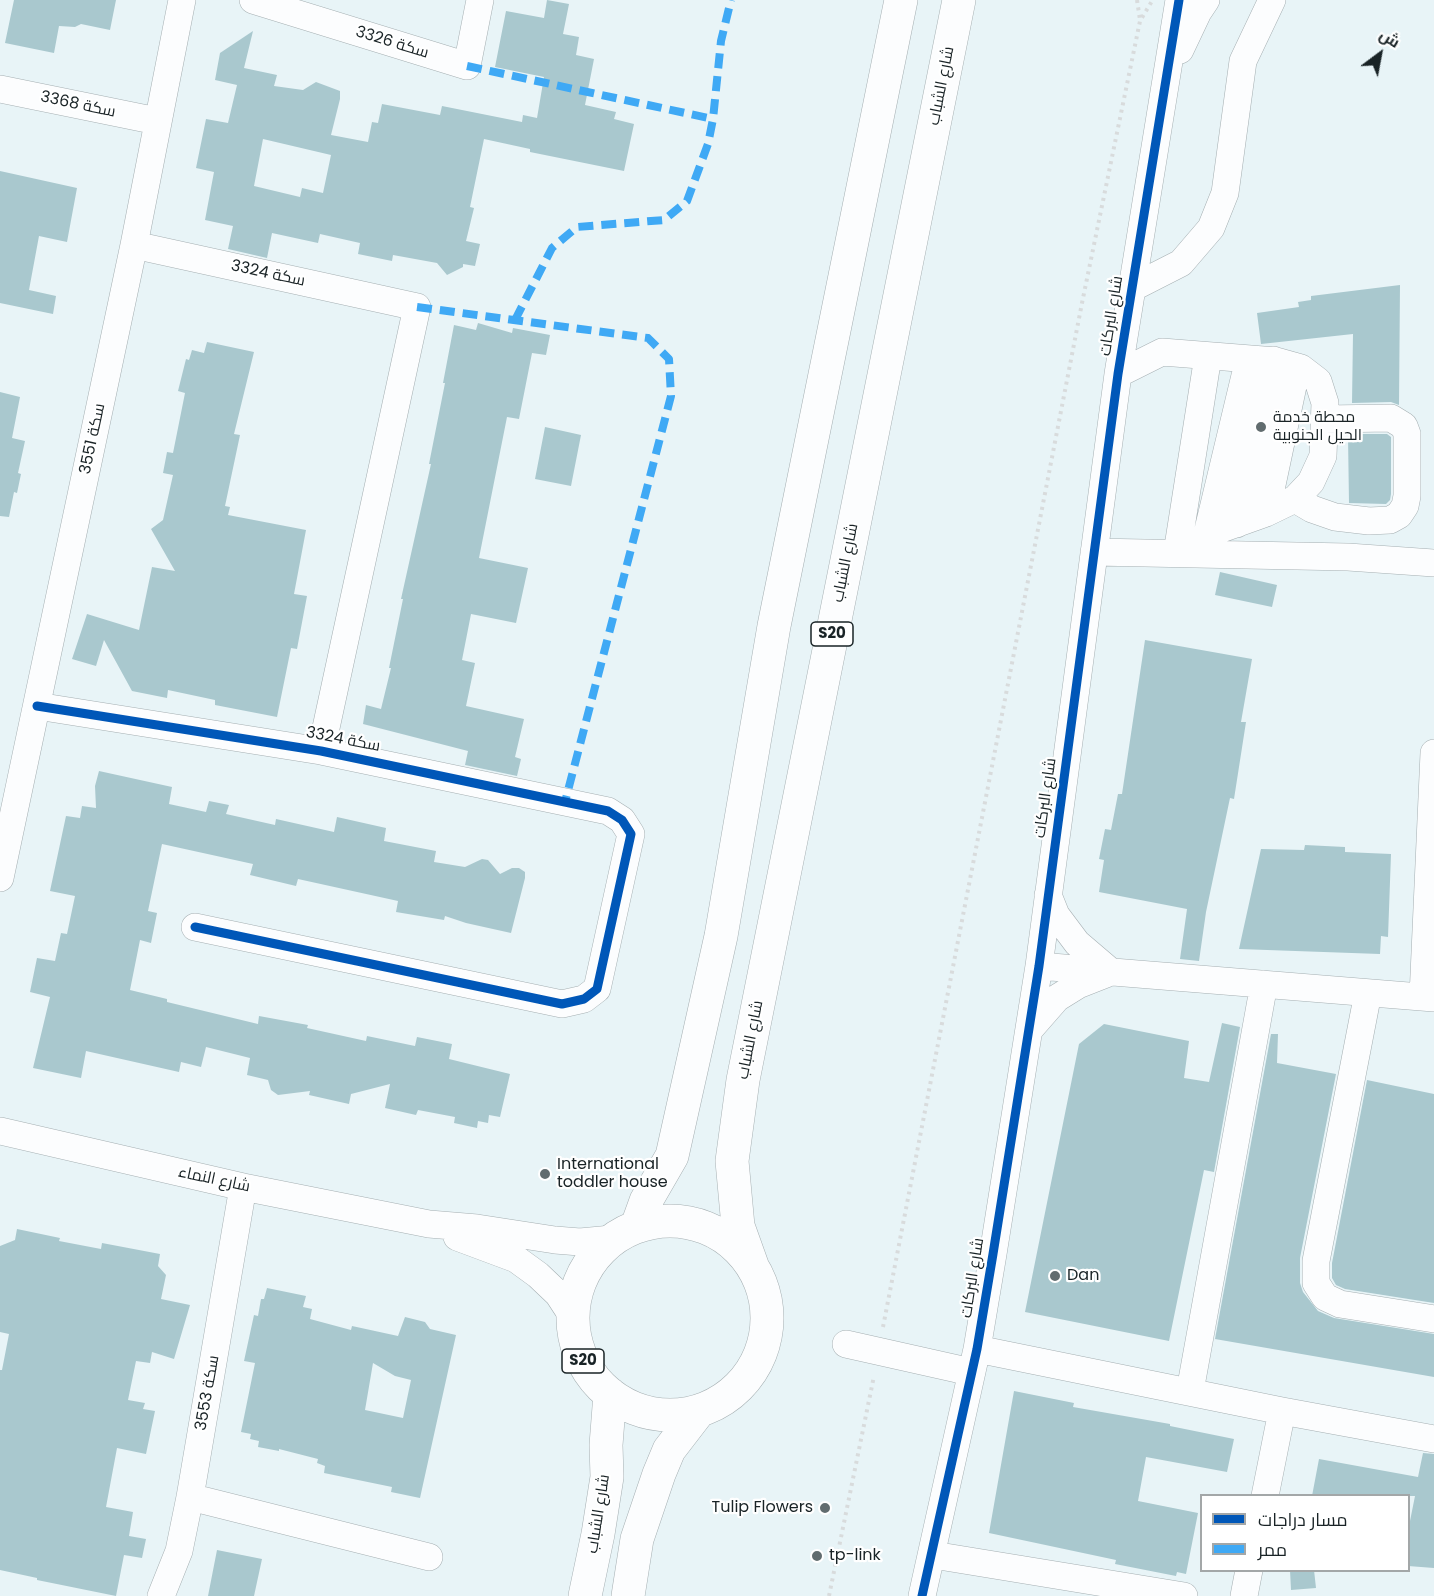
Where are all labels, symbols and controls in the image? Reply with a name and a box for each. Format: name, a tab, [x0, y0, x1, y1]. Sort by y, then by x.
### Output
street label: سكة 3326	[353, 23, 431, 63]
text: ش	[1375, 23, 1405, 54]
north arrow	[1350, 24, 1410, 84]
street label: شارع الشباب	[925, 45, 959, 127]
street label: سكة 3368	[39, 88, 117, 122]
street label: سكة 3324	[229, 257, 307, 291]
street label: شارع البركات	[1096, 275, 1128, 357]
street label: سكة 3551	[76, 402, 110, 476]
place label: محطة خدمة الحيل الجنوبية	[1273, 408, 1362, 446]
marker: محطة خدمة الحيل الجنوبية	[1254, 420, 1268, 434]
street label: شارع الشباب	[829, 522, 863, 604]
road number: S20	[811, 622, 853, 646]
street label: سكة 3324	[304, 723, 382, 757]
street label: شارع البركات	[1031, 757, 1061, 839]
street label: شارع الشباب	[734, 999, 768, 1081]
place label: International toddler house	[557, 1155, 668, 1193]
street label: شارع النماء	[176, 1163, 252, 1197]
marker: International toddler house	[538, 1167, 552, 1181]
street label: شارع البركات	[957, 1237, 989, 1319]
place label: Dan	[1067, 1266, 1099, 1286]
marker: Dan	[1048, 1269, 1062, 1283]
road number: S20	[562, 1349, 604, 1373]
street label: سكة 3553	[192, 1354, 224, 1432]
street label: شارع الشباب	[583, 1473, 615, 1555]
legend	[1200, 1494, 1410, 1572]
place label: Tulip Flowers	[712, 1498, 813, 1518]
marker: Tulip Flowers	[818, 1501, 832, 1515]
text: مسار دراجات	[1258, 1507, 1348, 1532]
text: ممر	[1258, 1537, 1287, 1562]
place label: tp-link	[829, 1546, 881, 1566]
marker: tp-link	[810, 1549, 824, 1563]

